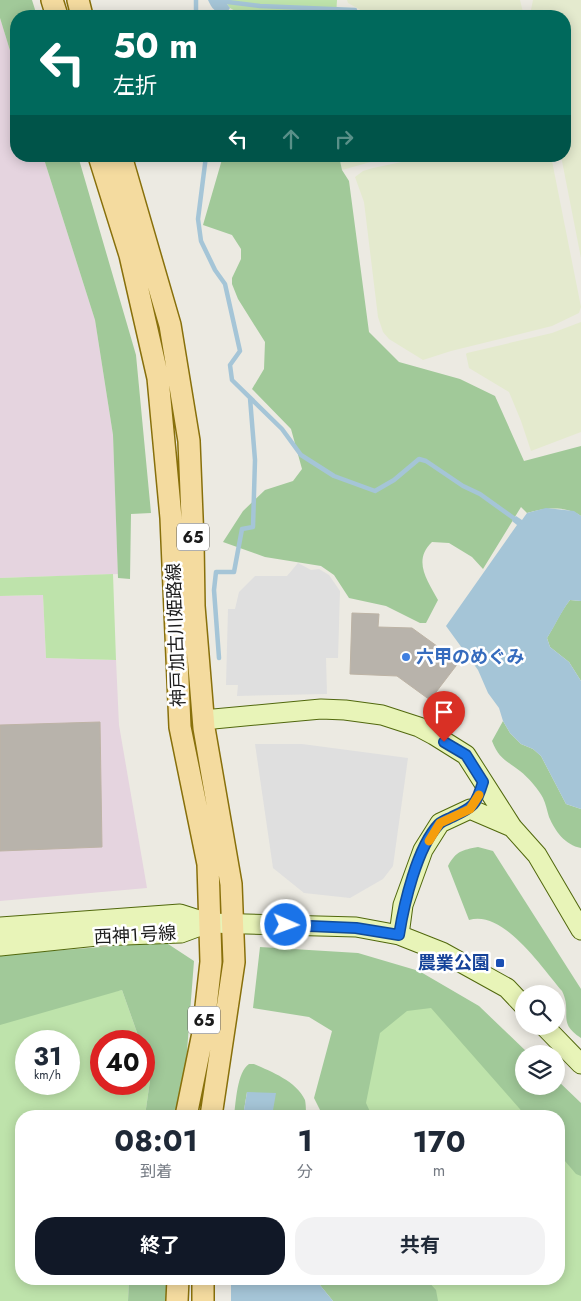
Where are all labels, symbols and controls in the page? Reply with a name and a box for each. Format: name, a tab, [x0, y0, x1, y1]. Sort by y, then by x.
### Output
text: 50 m	[113, 21, 198, 71]
icon: left	[30, 30, 95, 95]
text: 左折	[113, 69, 157, 101]
icon: left	[224, 125, 252, 153]
icon: ahead	[277, 125, 305, 153]
icon: right	[330, 125, 358, 153]
road number: 65	[177, 524, 209, 550]
street label: 神戸加古川姫路線	[160, 563, 192, 707]
place label: 六甲のめぐみ	[416, 644, 525, 670]
marker: 六甲のめぐみ	[400, 651, 412, 663]
pin	[423, 691, 465, 742]
icon: arrive	[430, 698, 458, 726]
position arrow	[259, 898, 311, 950]
street label: 西神１号線	[93, 920, 177, 950]
place label: 農業公園	[418, 950, 490, 976]
marker: 農業公園	[494, 957, 506, 969]
map controls	[515, 985, 565, 1095]
button: search	[515, 985, 565, 1035]
road number: 65	[188, 1006, 220, 1034]
speed limit sign: 40	[90, 1030, 155, 1095]
text: 31	[33, 1038, 62, 1074]
button: layers	[515, 1045, 565, 1095]
text: km/h	[34, 1066, 61, 1084]
text: 08:01	[114, 1119, 198, 1162]
text: 1	[297, 1119, 313, 1162]
text: 170	[412, 1120, 466, 1163]
text: m	[433, 1159, 445, 1182]
text: 到着	[140, 1160, 172, 1183]
text: 分	[297, 1160, 313, 1183]
button: 終了	[35, 1217, 285, 1275]
button: 共有	[295, 1217, 545, 1275]

